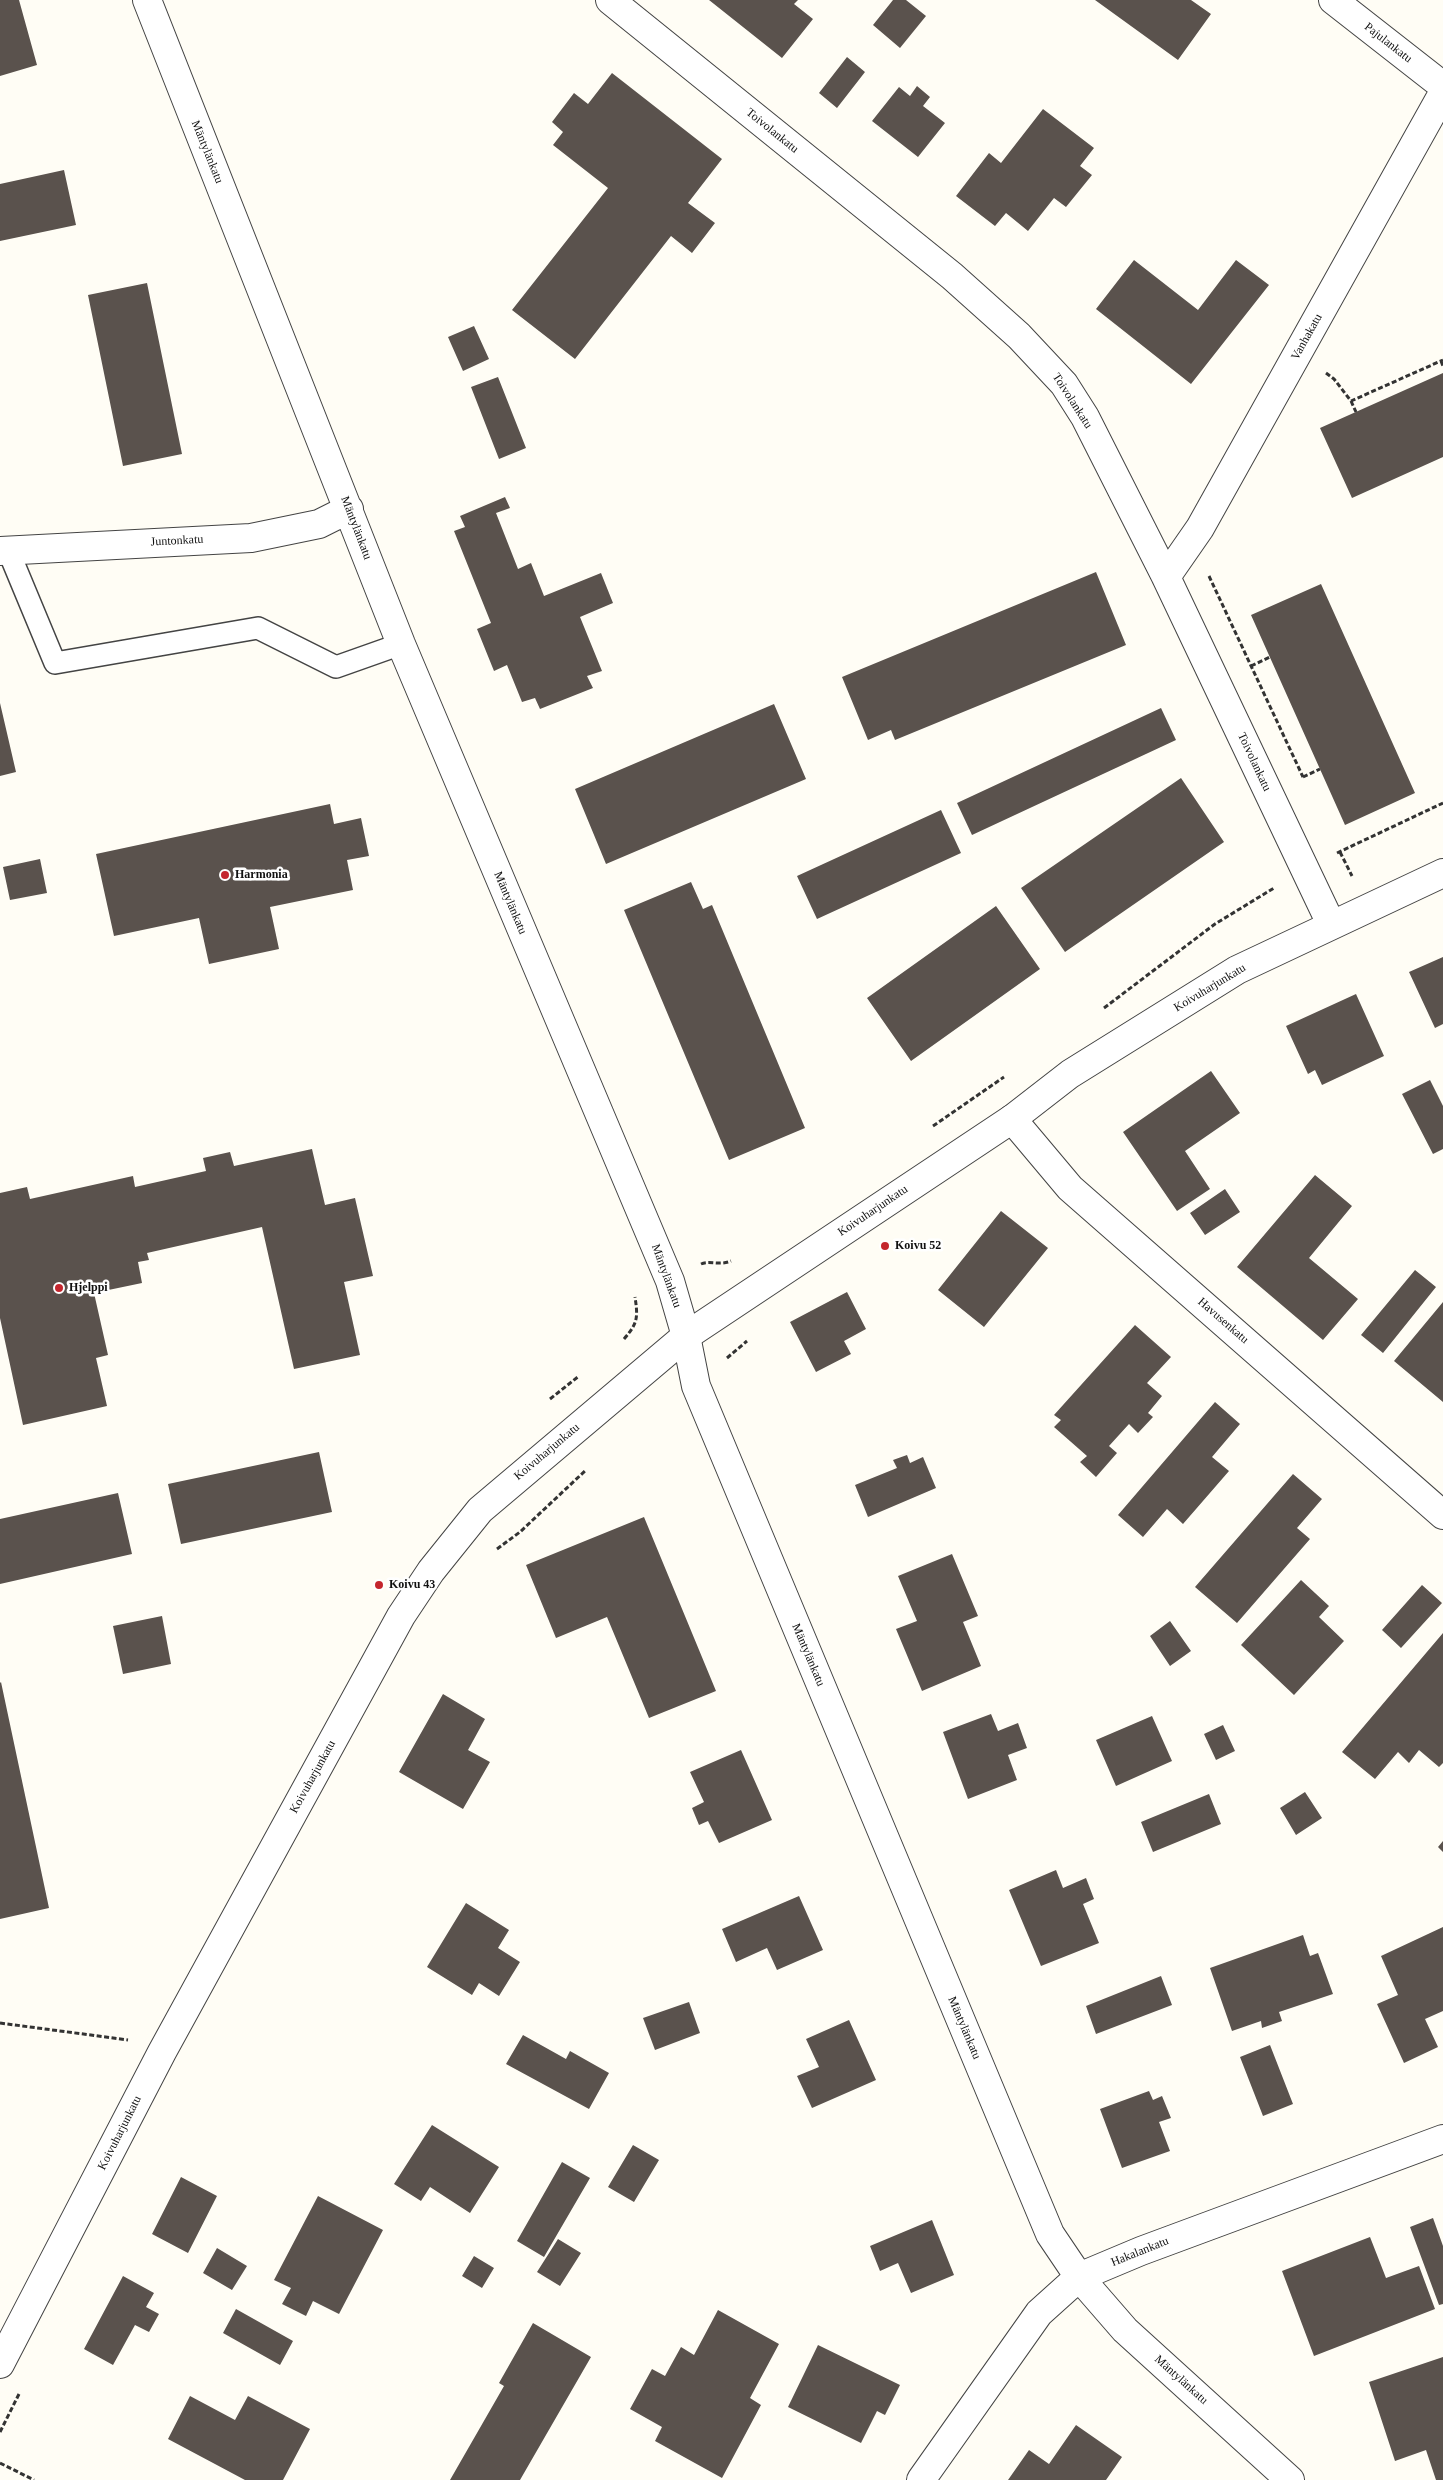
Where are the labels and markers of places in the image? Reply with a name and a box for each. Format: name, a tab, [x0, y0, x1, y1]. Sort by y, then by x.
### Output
place label: Harmonia	[235, 868, 288, 882]
marker: Harmonia	[219, 869, 231, 881]
place label: Koivu 52	[895, 1239, 941, 1253]
marker: Koivu 52	[879, 1240, 891, 1252]
place label: Hjelppi	[69, 1281, 108, 1295]
marker: Hjelppi	[53, 1282, 65, 1294]
place label: Koivu 43	[389, 1578, 435, 1592]
marker: Koivu 43	[373, 1579, 385, 1591]

